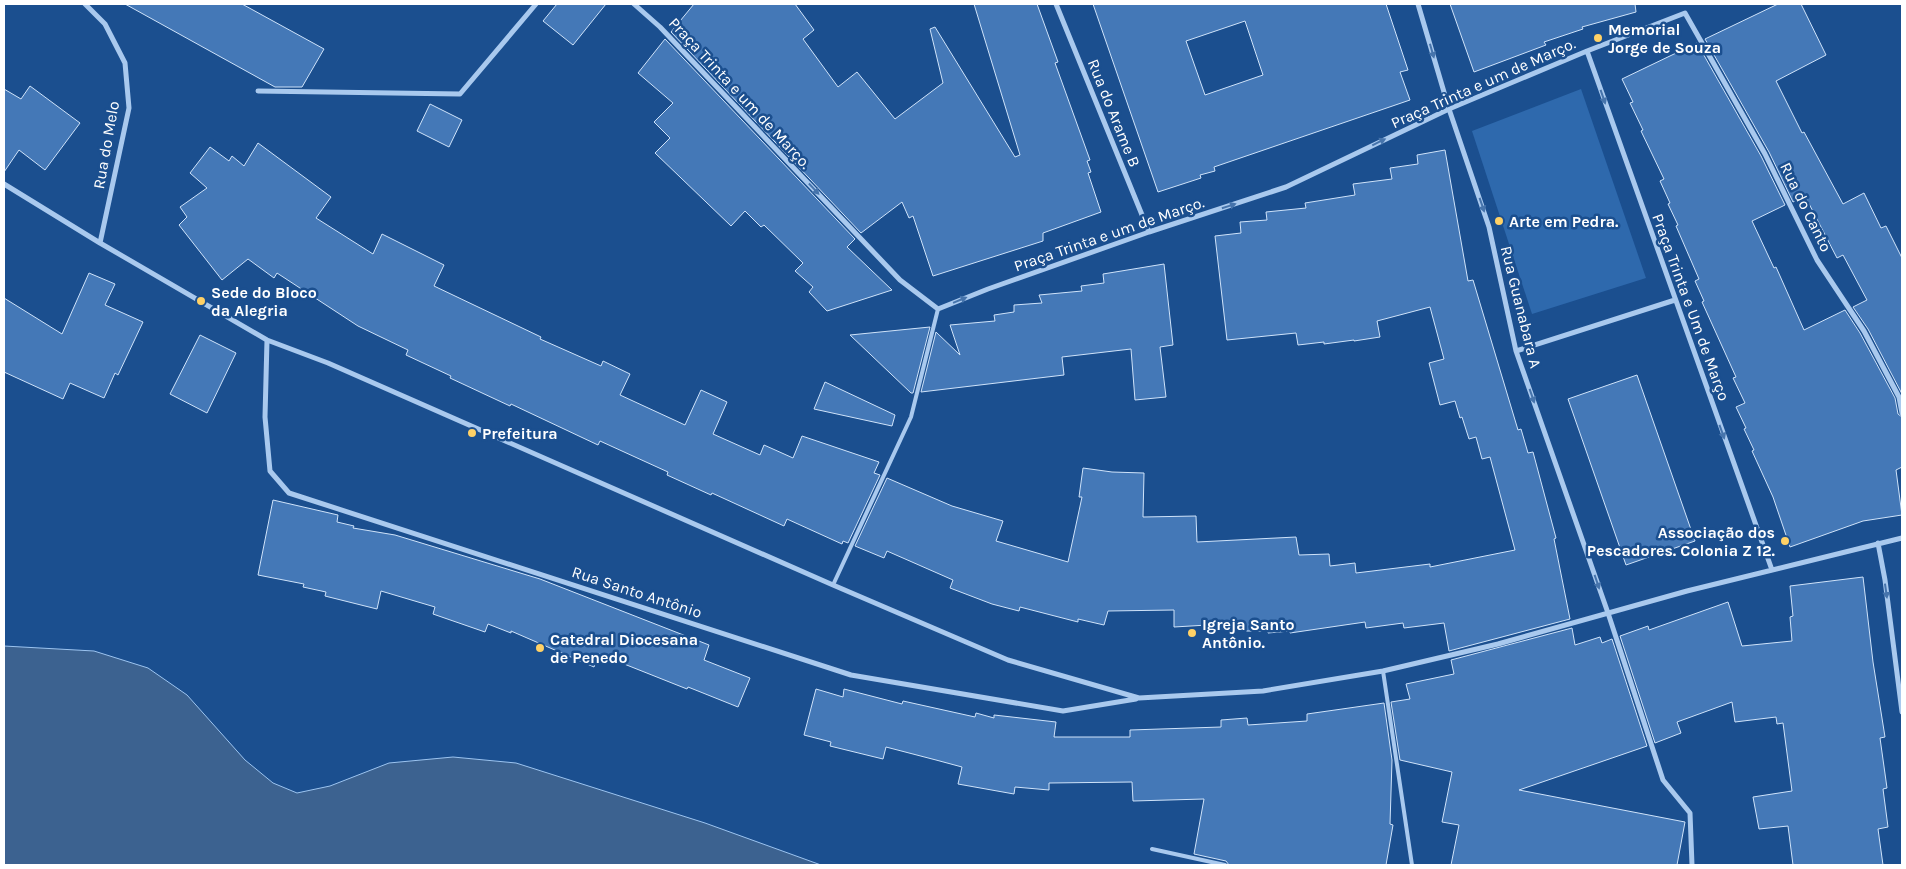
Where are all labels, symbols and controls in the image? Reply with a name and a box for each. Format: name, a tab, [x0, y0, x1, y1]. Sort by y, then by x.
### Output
street label: Praça Trinta e um de Março.	[665, 13, 815, 173]
place label: Memorial Jorge de Souza	[1608, 20, 1721, 57]
marker: Memorial Jorge de Souza	[1592, 32, 1604, 44]
street label: Praça Trinta e um de Março.	[1388, 34, 1578, 132]
one-way arrow	[1428, 43, 1436, 58]
street label: Rua do Arame B	[1084, 56, 1144, 170]
one-way arrow	[1600, 90, 1608, 105]
street label: Rua do Melo	[89, 99, 123, 191]
one-way arrow	[1371, 138, 1386, 147]
street label: Rua do Canto	[1776, 159, 1836, 255]
one-way arrow	[808, 183, 820, 195]
street label: Praça Trinta e um de Março.	[1011, 192, 1207, 276]
one-way arrow	[1478, 198, 1486, 213]
one-way arrow	[1222, 202, 1237, 209]
street label: Praça Trinta e Um de Março	[1648, 211, 1734, 403]
place label: Arte em Pedra.	[1509, 212, 1619, 231]
marker: Arte em Pedra.	[1493, 215, 1505, 227]
street label: Rua Guanabara A	[1497, 244, 1545, 370]
place label: Sede do Bloco da Alegria	[211, 283, 317, 320]
marker: Sede do Bloco da Alegria	[195, 295, 207, 307]
one-way arrow	[953, 296, 968, 304]
one-way arrow	[1529, 388, 1536, 403]
place label: Prefeitura	[482, 424, 558, 443]
one-way arrow	[1719, 424, 1726, 439]
marker: Prefeitura	[466, 427, 478, 439]
place label: Associação dos Pescadores. Colonia Z 12.	[1587, 523, 1776, 560]
marker: Associação dos Pescadores. Colonia Z 12.	[1779, 535, 1791, 547]
street label: Rua Santo Antônio	[570, 562, 704, 622]
one-way arrow	[1594, 575, 1602, 590]
one-way arrow	[1882, 584, 1890, 600]
place label: Igreja Santo Antônio.	[1202, 615, 1295, 652]
marker: Igreja Santo Antônio.	[1186, 627, 1198, 639]
place label: Catedral Diocesana de Penedo	[550, 630, 698, 667]
marker: Catedral Diocesana de Penedo	[534, 642, 546, 654]

